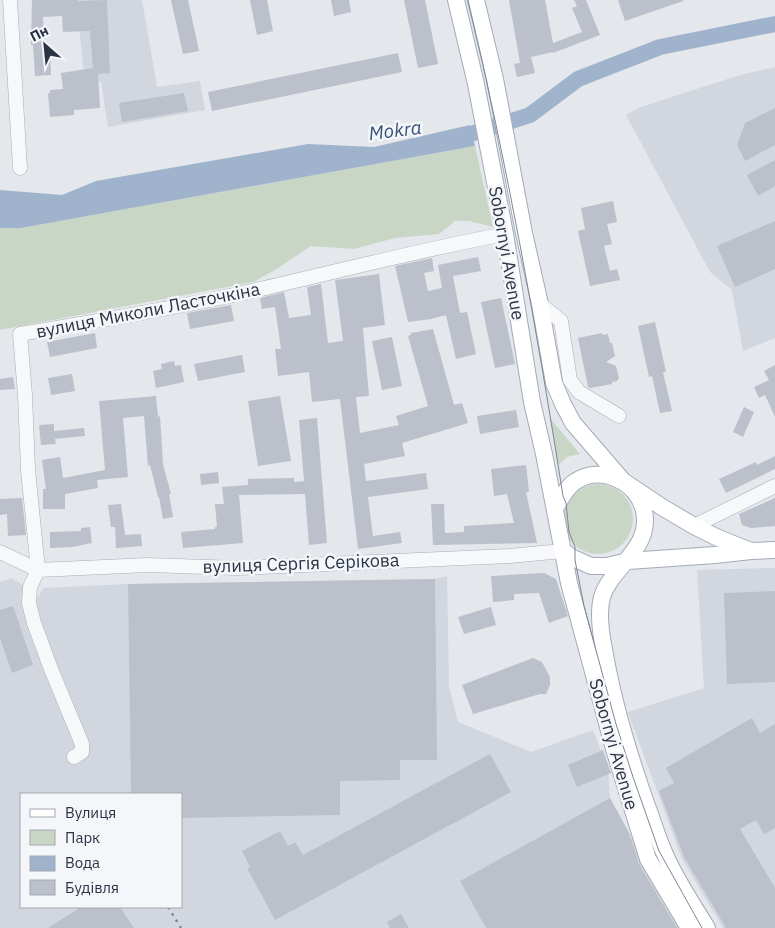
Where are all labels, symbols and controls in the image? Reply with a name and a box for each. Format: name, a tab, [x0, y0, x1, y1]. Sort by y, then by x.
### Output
north arrow	[20, 20, 70, 70]
text: Пн	[27, 21, 51, 46]
water label: Mokra	[367, 115, 423, 145]
street label: Sobornyi Avenue	[484, 184, 530, 322]
street label: вулиця Миколи Ласточкіна	[34, 277, 262, 343]
street label: вулиця Сергія Серікова	[202, 548, 400, 578]
street label: Sobornyi Avenue	[584, 676, 644, 812]
legend	[20, 793, 182, 908]
text: Вулиця	[65, 803, 116, 822]
text: Парк	[65, 828, 100, 847]
text: Вода	[65, 853, 100, 872]
text: Будівля	[65, 878, 119, 897]

